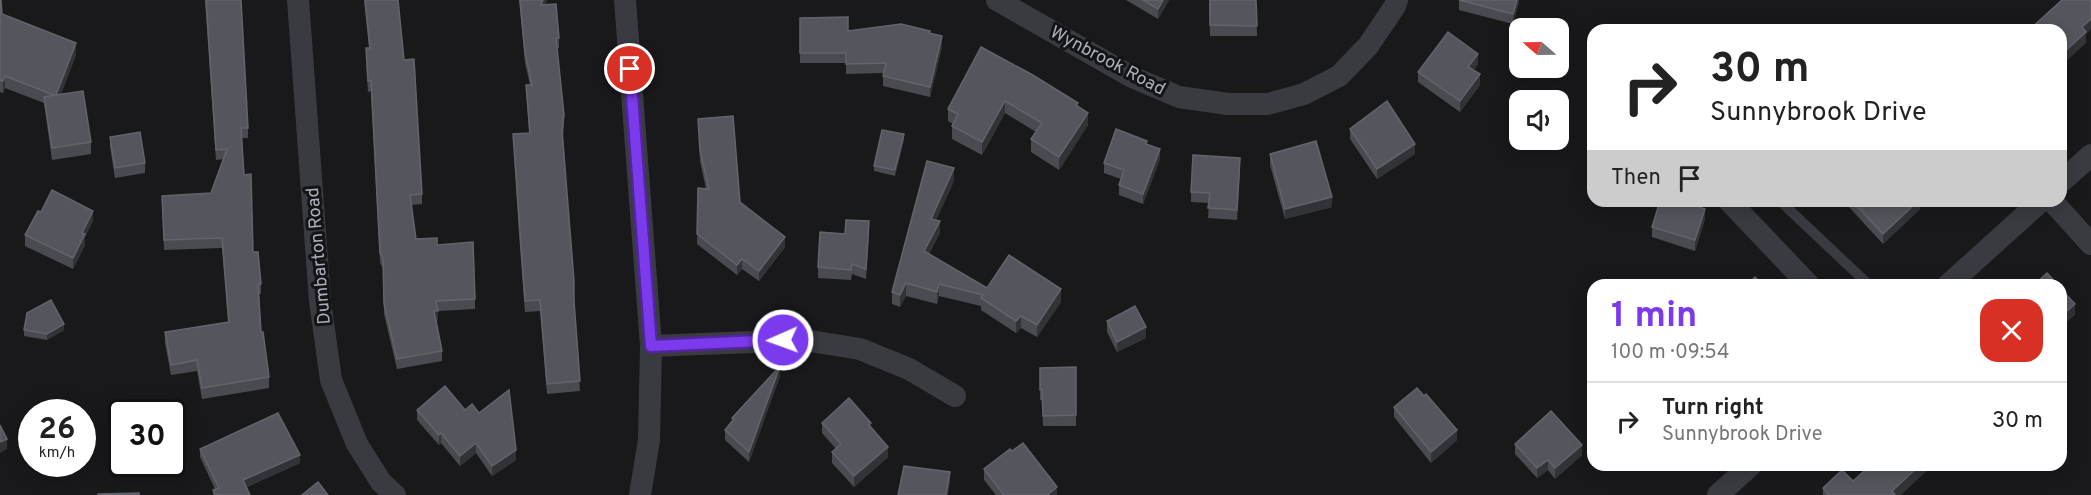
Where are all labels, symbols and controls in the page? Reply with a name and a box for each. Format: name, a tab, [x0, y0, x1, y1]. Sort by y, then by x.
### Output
north arrow	[1509, 18, 1569, 78]
map controls	[1509, 18, 1569, 150]
street label: Wynbrook Road	[1046, 21, 1169, 101]
pin	[604, 43, 655, 94]
text: 30 m	[1710, 44, 1809, 97]
icon: right	[1611, 48, 1689, 126]
icon: arrive	[613, 52, 646, 85]
button: sound	[1509, 90, 1569, 150]
text: Sunnybrook Drive	[1710, 96, 1927, 130]
icon: arrive	[1673, 162, 1706, 195]
text: Then	[1611, 165, 1661, 192]
street label: Dumbarton Road	[302, 186, 337, 325]
text: 1 min	[1611, 294, 1697, 340]
button: close	[1980, 299, 2043, 362]
position arrow	[751, 308, 815, 372]
text: 100 m · 09:54	[1611, 340, 1730, 366]
text: Turn right	[1662, 395, 1764, 422]
speed limit sign: 30	[108, 399, 186, 477]
icon: right	[1611, 405, 1644, 438]
text: 30 m	[1992, 408, 2043, 435]
text: 26	[39, 412, 75, 449]
text: Sunnybrook Drive	[1662, 422, 1822, 448]
text: km/h	[39, 444, 75, 463]

